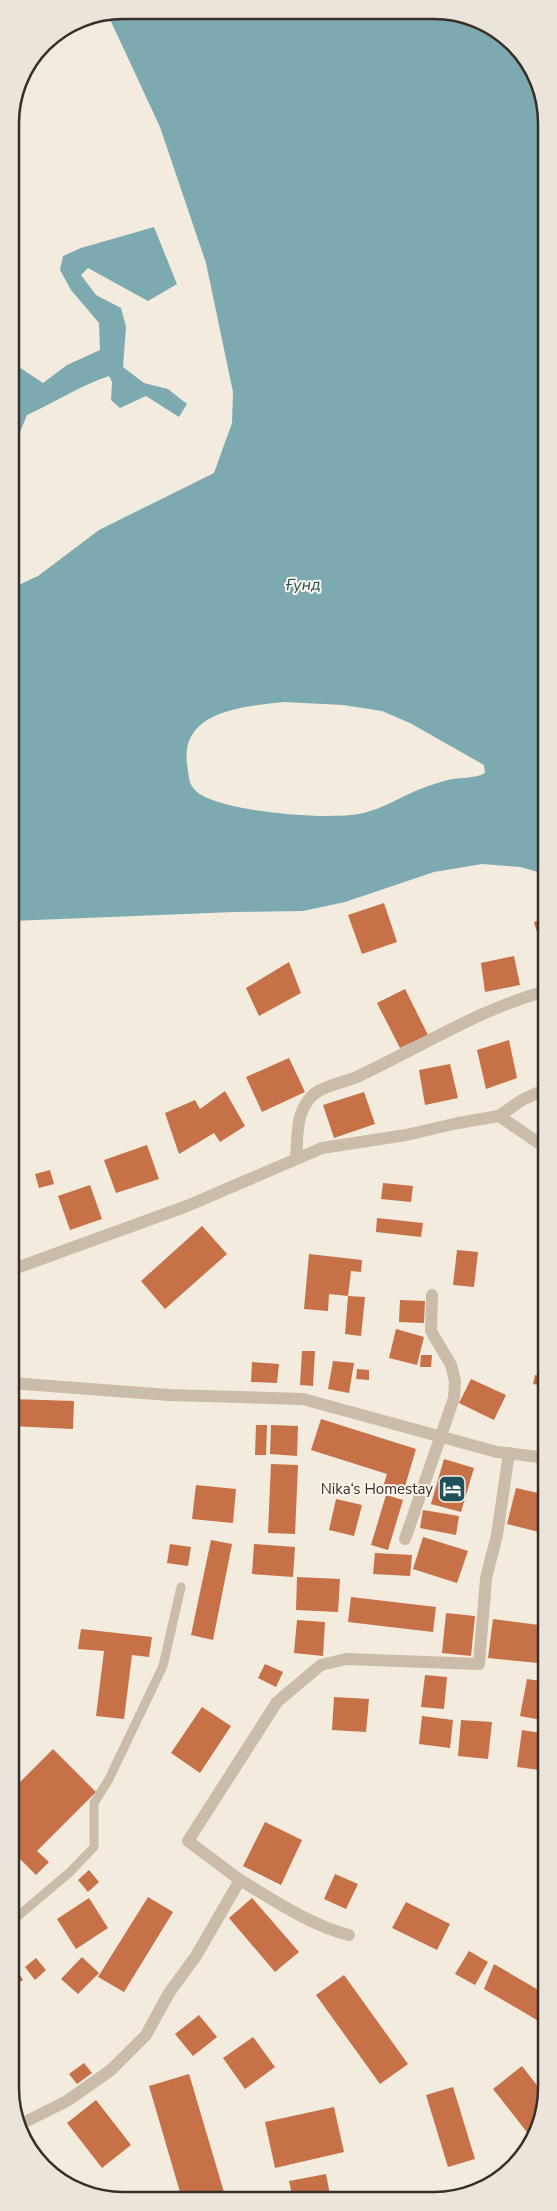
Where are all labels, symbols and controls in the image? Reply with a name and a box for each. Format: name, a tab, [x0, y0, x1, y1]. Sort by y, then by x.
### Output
water label: Ғунд	[285, 574, 321, 596]
hotel icon: Nika‘s Homestay	[437, 1474, 467, 1504]
place label: Nika‘s Homestay	[321, 1479, 433, 1499]

